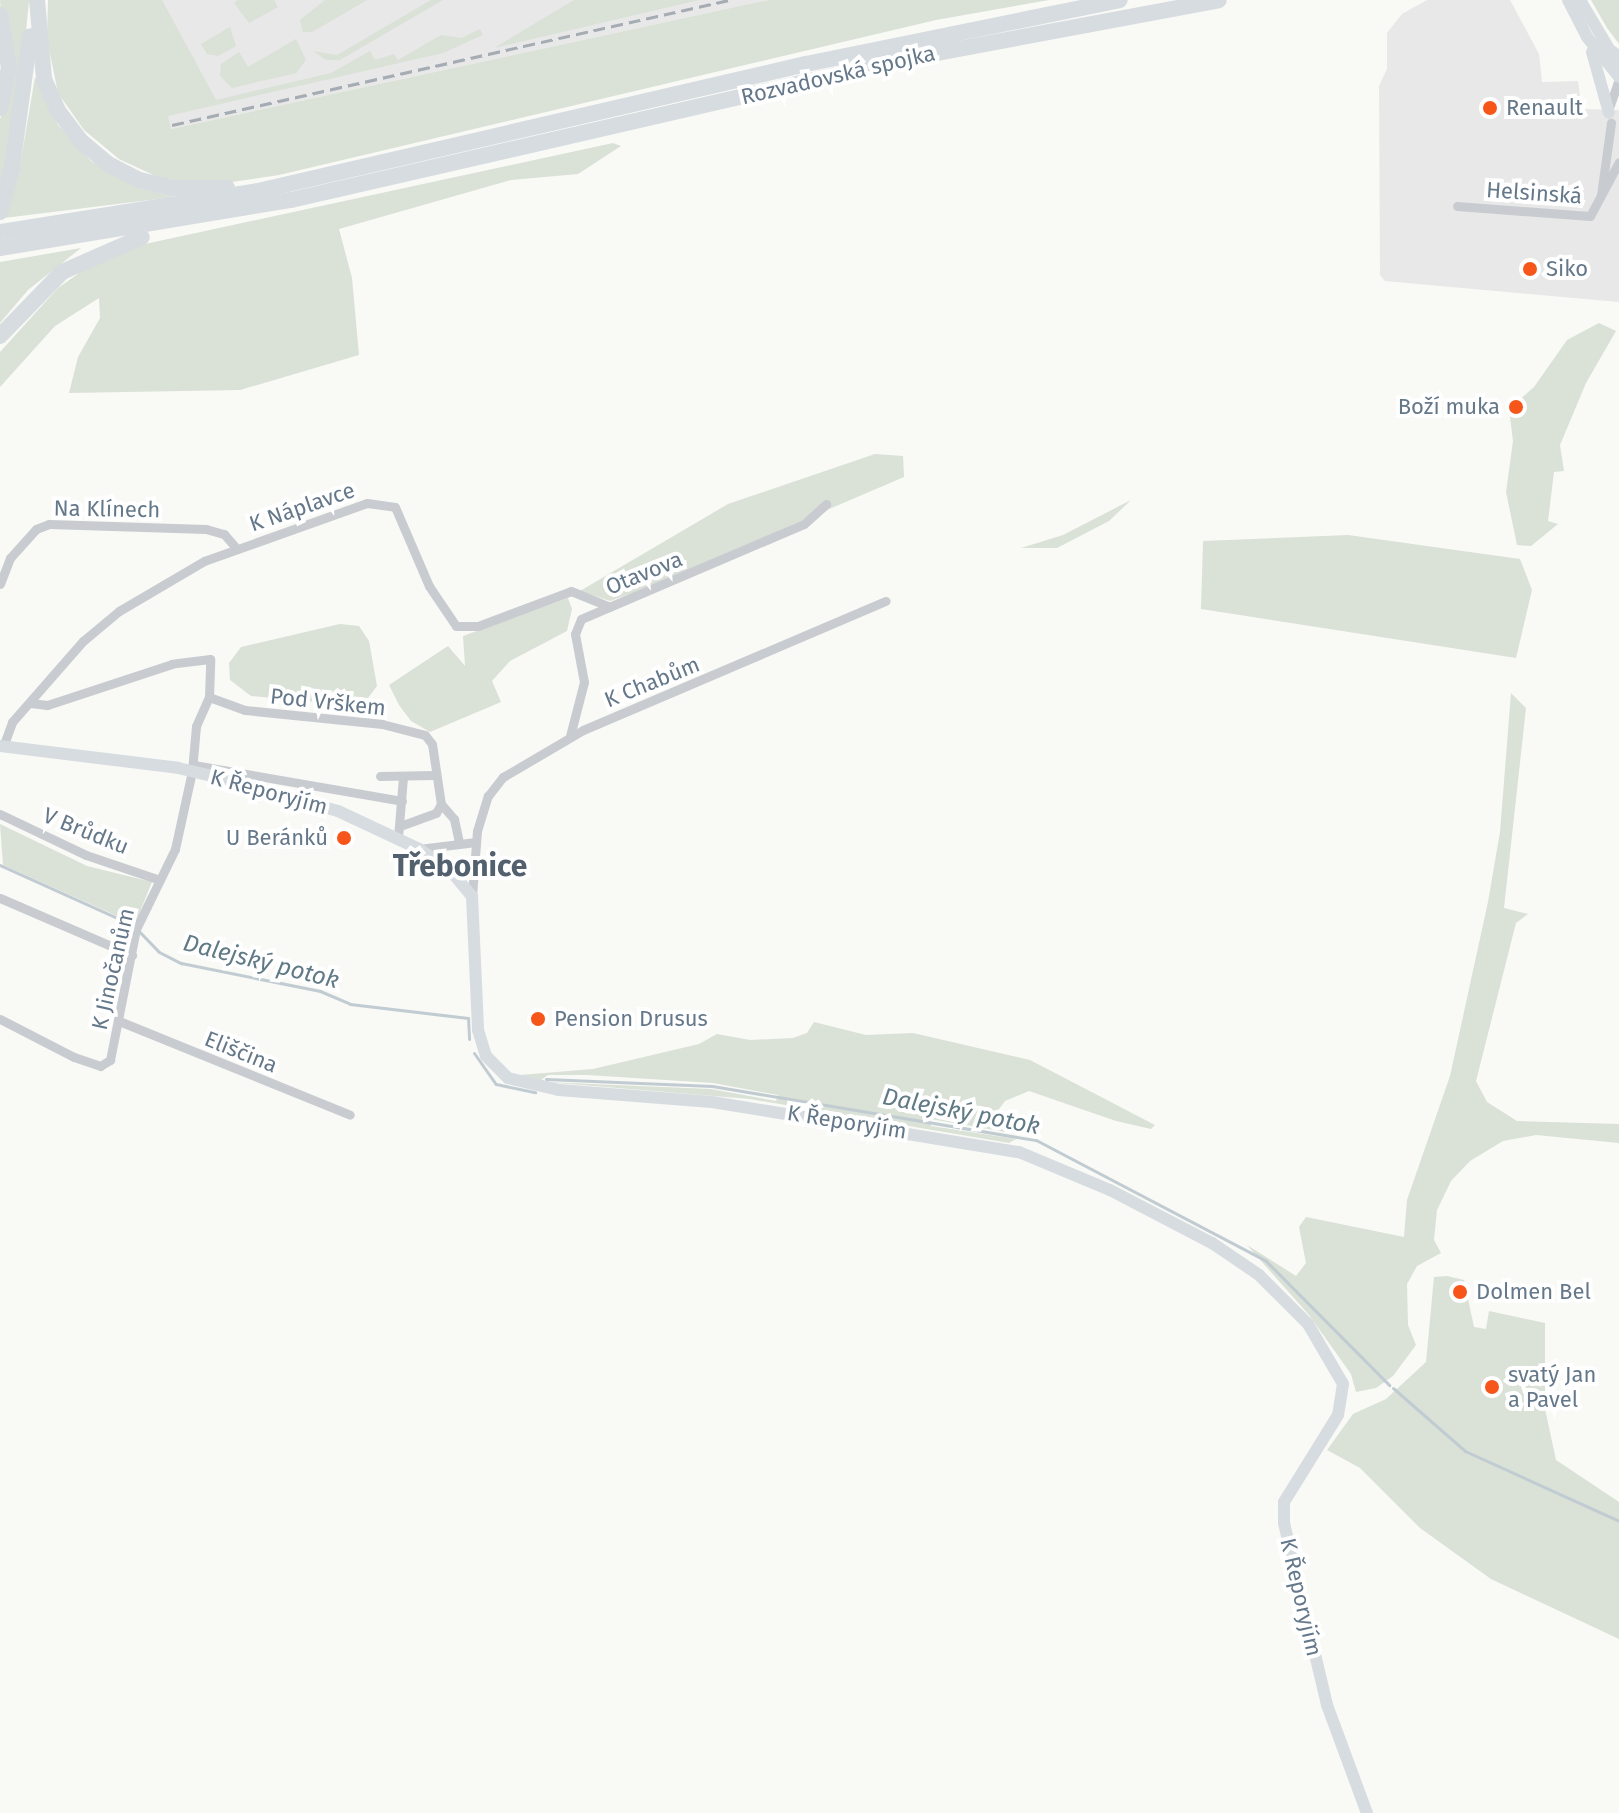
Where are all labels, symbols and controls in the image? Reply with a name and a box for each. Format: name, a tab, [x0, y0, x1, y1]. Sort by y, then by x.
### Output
street label: Rozvadovská spojka	[738, 40, 938, 110]
place label: Renault	[1506, 95, 1583, 121]
marker: Renault	[1481, 99, 1499, 117]
street label: Helsinská	[1485, 176, 1583, 210]
place label: Siko	[1546, 256, 1588, 282]
marker: Siko	[1521, 260, 1539, 278]
place label: Boží muka	[1398, 394, 1500, 420]
marker: Boží muka	[1507, 398, 1525, 416]
street label: K Náplavce	[246, 477, 358, 537]
street label: Na Klínech	[53, 495, 161, 523]
street label: Otavova	[602, 546, 686, 600]
street label: K Chabům	[600, 651, 704, 713]
street label: Pod Vrškem	[269, 683, 387, 721]
street label: K Řeporyjím	[207, 764, 331, 820]
street label: V Brůdku	[39, 802, 133, 860]
place label: U Beránků	[226, 825, 328, 851]
marker: U Beránků	[335, 829, 353, 847]
district label: Třebonice	[393, 848, 527, 884]
street label: K Jinočanům	[86, 905, 140, 1033]
water label: Dalejský potok	[180, 929, 342, 995]
place label: Pension Drusus	[554, 1006, 708, 1032]
marker: Pension Drusus	[529, 1010, 547, 1028]
street label: Eliščina	[201, 1026, 281, 1078]
water label: Dalejský potok	[880, 1083, 1042, 1141]
street label: K Řeporyjím	[785, 1100, 909, 1144]
place label: Dolmen Bel	[1476, 1279, 1591, 1305]
marker: Dolmen Bel	[1451, 1283, 1469, 1301]
place label: svatý Jan a Pavel	[1508, 1361, 1596, 1412]
marker: svatý Jan a Pavel	[1483, 1378, 1501, 1396]
street label: K Řeporyjím	[1275, 1535, 1327, 1659]

